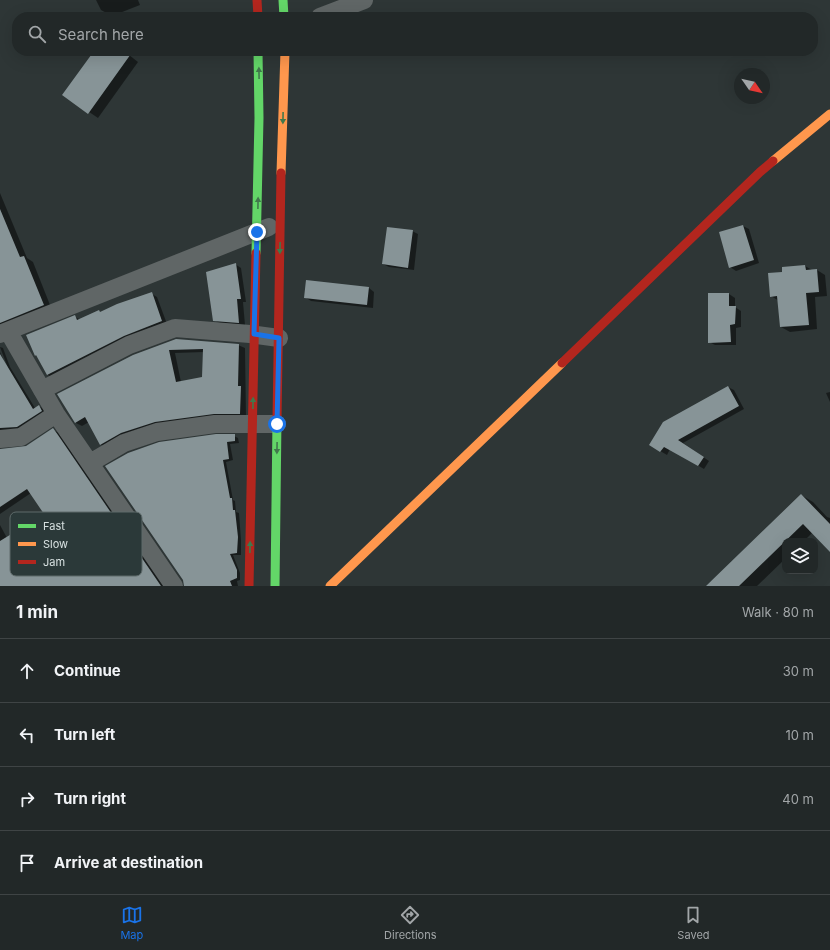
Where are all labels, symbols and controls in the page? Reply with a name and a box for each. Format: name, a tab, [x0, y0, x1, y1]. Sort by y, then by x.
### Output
search box	[12, 12, 818, 56]
icon: search	[26, 23, 48, 45]
text: Search here	[58, 25, 144, 44]
one-way arrow	[255, 67, 262, 79]
north arrow	[734, 68, 770, 104]
one-way arrow	[280, 112, 286, 125]
one-way arrow	[254, 197, 261, 209]
route end	[248, 223, 266, 241]
one-way arrow	[277, 242, 283, 255]
one-way arrow	[250, 396, 256, 409]
route start	[268, 415, 286, 433]
one-way arrow	[274, 442, 280, 455]
legend	[10, 512, 142, 576]
text: Fast	[43, 519, 65, 533]
text: Slow	[43, 537, 68, 551]
map controls	[782, 538, 818, 574]
button: layers	[782, 538, 818, 574]
one-way arrow	[246, 541, 253, 553]
text: Jam	[43, 555, 65, 569]
text: 1 min	[16, 602, 58, 622]
text: Walk · 80 m	[742, 604, 814, 620]
icon: ahead	[16, 660, 38, 682]
text: Continue	[54, 661, 121, 680]
text: 30 m	[783, 663, 814, 679]
icon: left	[16, 724, 38, 746]
text: Turn left	[54, 725, 115, 744]
text: 10 m	[785, 727, 814, 743]
icon: right	[16, 788, 38, 810]
text: Turn right	[54, 789, 126, 808]
text: 40 m	[782, 791, 814, 807]
icon: arrive	[16, 852, 38, 874]
text: Arrive at destination	[54, 853, 203, 872]
tab: Map	[120, 904, 143, 942]
tab: Directions	[384, 904, 437, 942]
tab: Saved	[677, 904, 710, 942]

